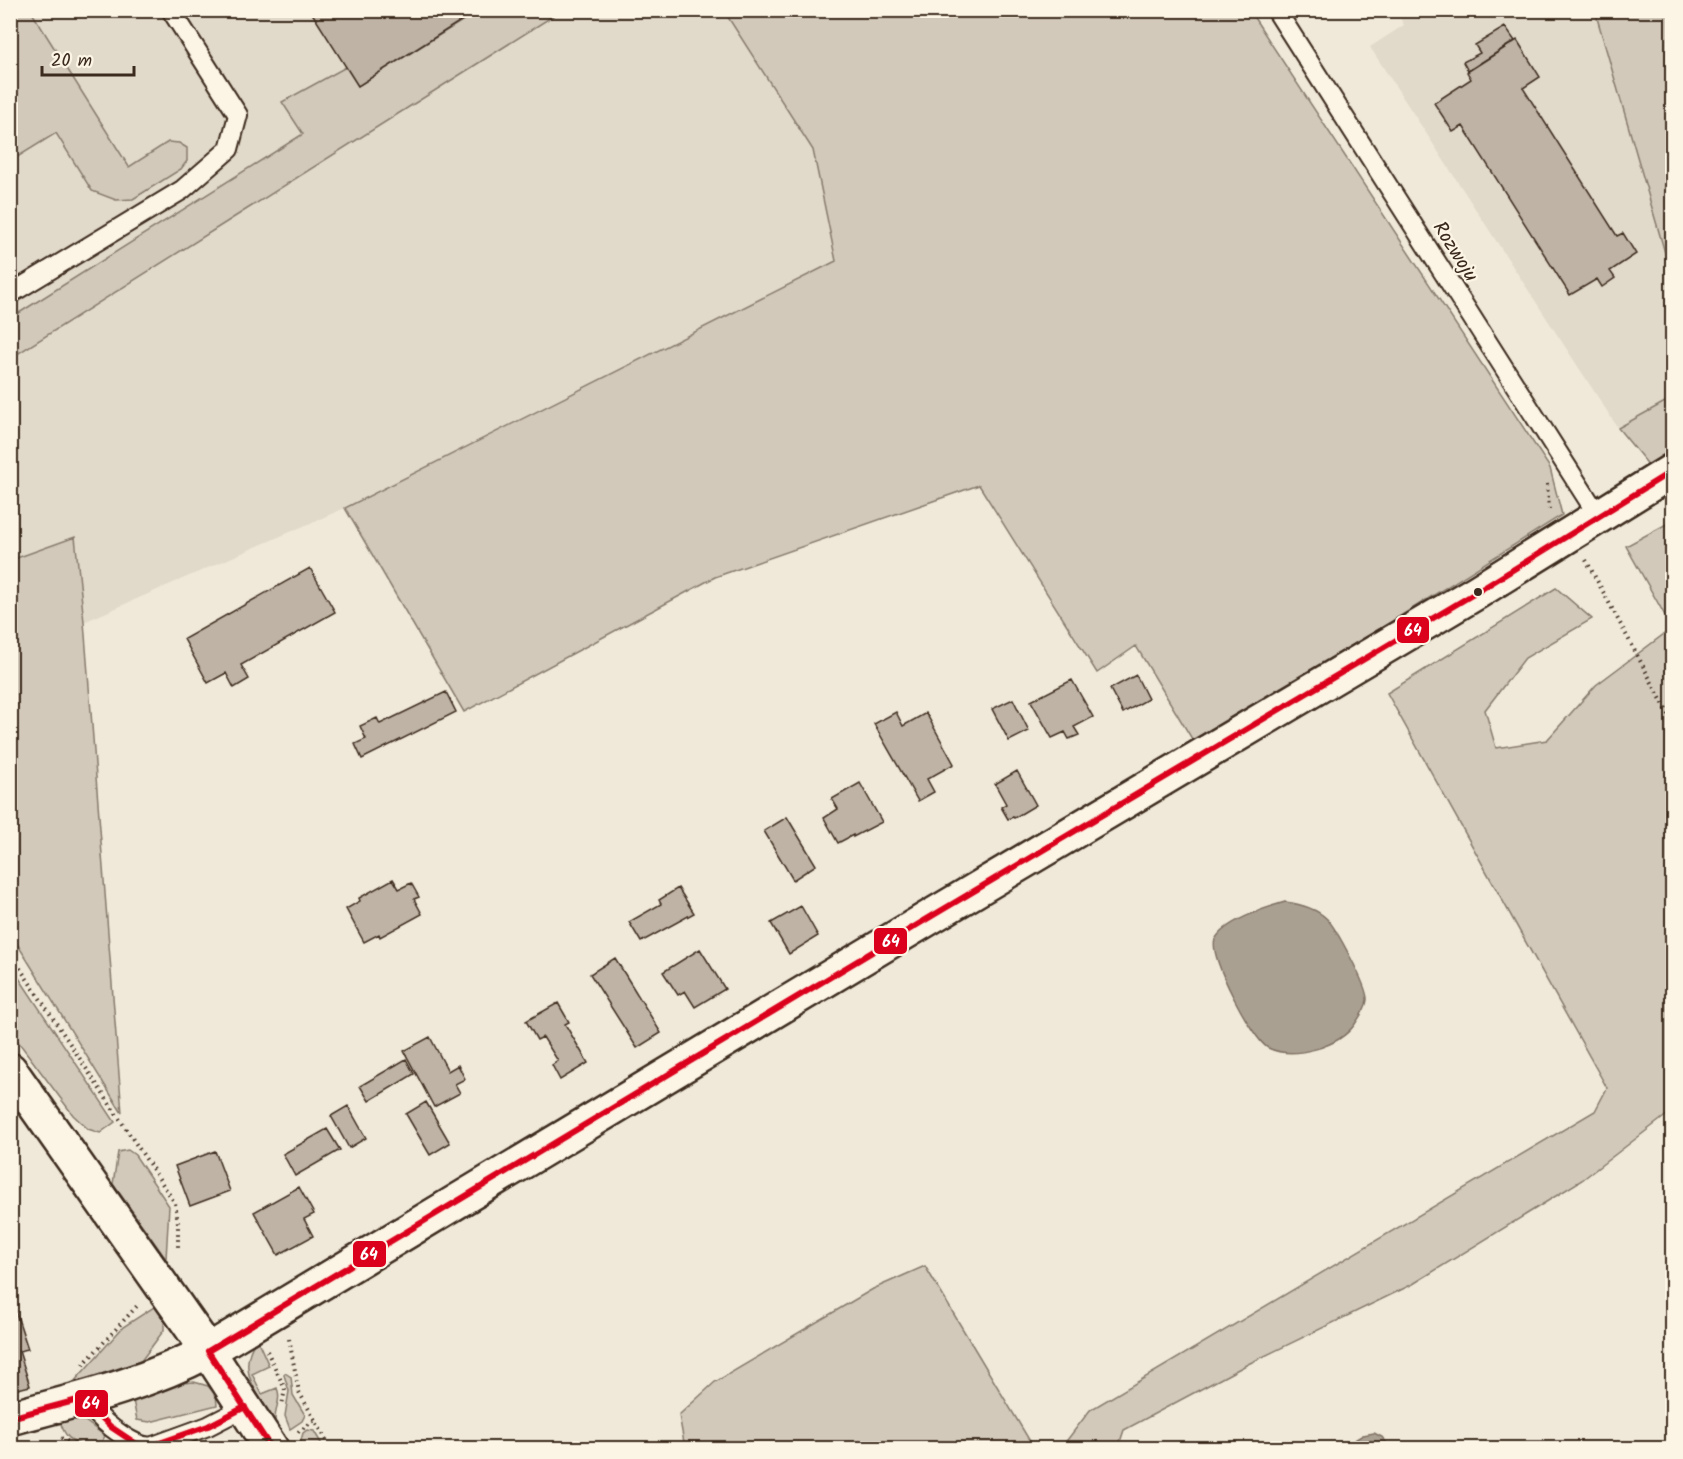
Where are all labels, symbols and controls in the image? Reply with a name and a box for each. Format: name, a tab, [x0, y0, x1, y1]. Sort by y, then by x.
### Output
scale bar	[42, 39, 134, 77]
text: 20 m	[51, 47, 92, 76]
street label: Rozwoju	[1423, 215, 1486, 289]
unlabelled marker	[1472, 586, 1484, 598]
line badge: 64	[1396, 616, 1430, 644]
text: 64	[1404, 619, 1422, 644]
line badge: 64	[873, 927, 908, 955]
text: 64	[882, 930, 900, 955]
line badge: 64	[352, 1240, 387, 1268]
text: 64	[360, 1243, 378, 1268]
line badge: 64	[74, 1389, 109, 1418]
text: 64	[82, 1392, 100, 1417]

